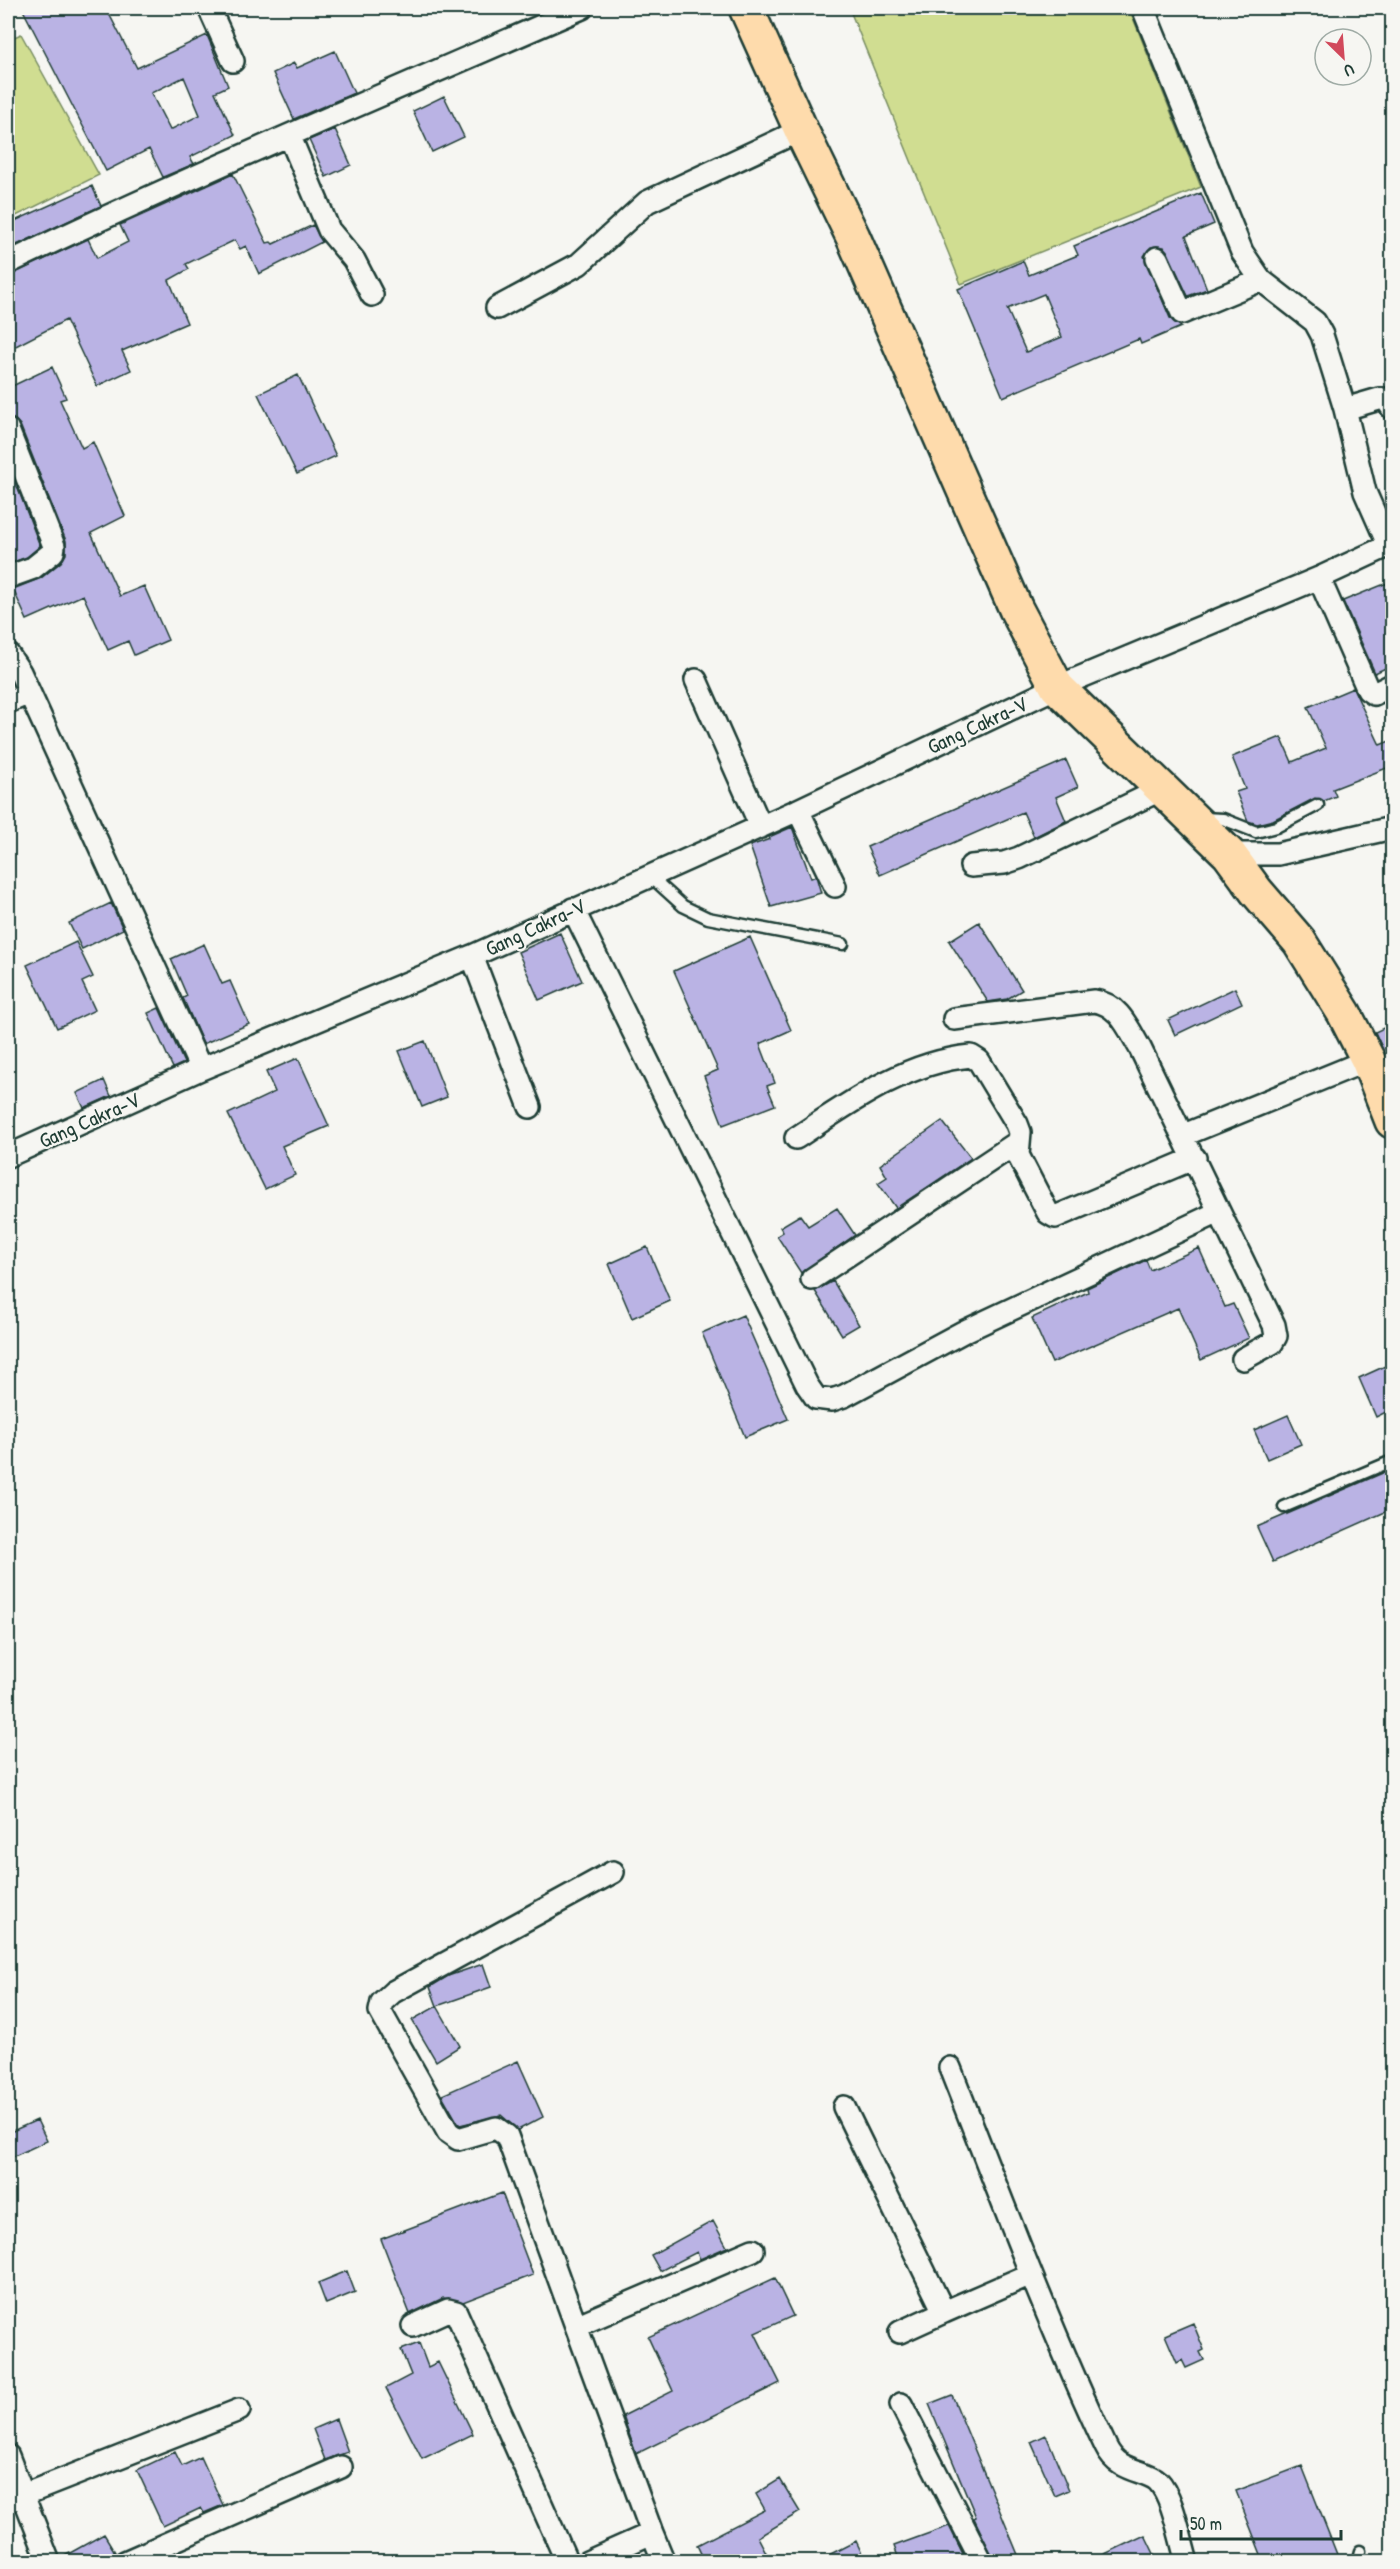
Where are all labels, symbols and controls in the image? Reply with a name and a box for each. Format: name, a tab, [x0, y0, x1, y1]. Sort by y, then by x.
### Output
north arrow	[1313, 27, 1373, 87]
text: U	[1341, 59, 1358, 83]
street label: Gang Cakra-V	[922, 689, 1032, 761]
street label: Gang Cakra-V	[480, 891, 590, 963]
street label: Gang Cakra-V	[34, 1085, 144, 1155]
scale bar	[1181, 2503, 1342, 2541]
text: 50 m	[1190, 2511, 1222, 2536]

